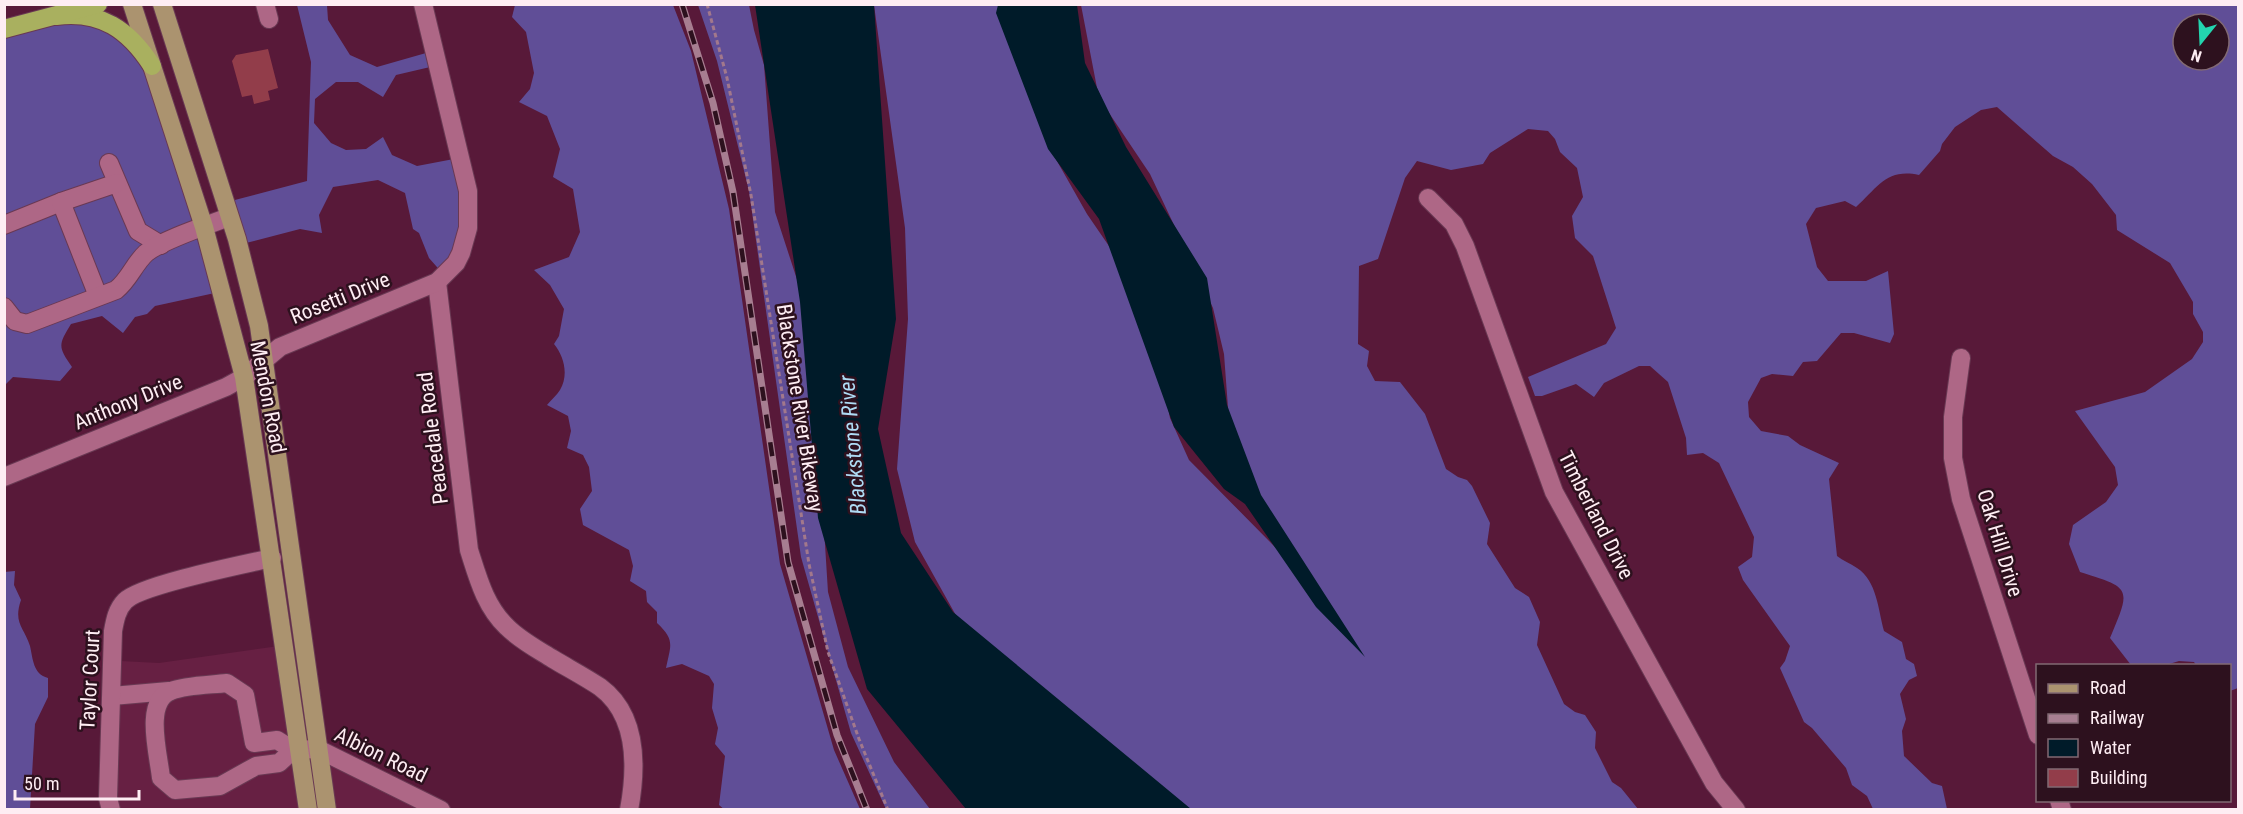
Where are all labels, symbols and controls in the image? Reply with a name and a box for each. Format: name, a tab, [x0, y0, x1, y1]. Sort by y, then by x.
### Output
north arrow	[2171, 12, 2231, 72]
text: N	[2189, 45, 2204, 66]
street label: Rosetti Drive	[287, 267, 393, 329]
street label: Blackstone River Bikeway	[772, 302, 828, 514]
street label: Mendon Road	[245, 339, 291, 455]
street label: Anthony Drive	[70, 369, 186, 435]
street label: Peacedale Road	[413, 370, 453, 506]
water label: Blackstone River	[834, 374, 871, 516]
street label: Timberland Drive	[1553, 447, 1639, 583]
street label: Oak Hill Drive	[1972, 486, 2028, 600]
street label: Taylor Court	[75, 629, 105, 731]
legend	[2036, 664, 2231, 802]
text: Road	[2090, 677, 2126, 698]
text: Railway	[2090, 707, 2145, 728]
street label: Albion Road	[331, 722, 431, 788]
text: Water	[2090, 737, 2132, 758]
scale bar	[15, 763, 140, 801]
text: Building	[2090, 767, 2147, 788]
text: 50 m	[24, 773, 59, 794]

